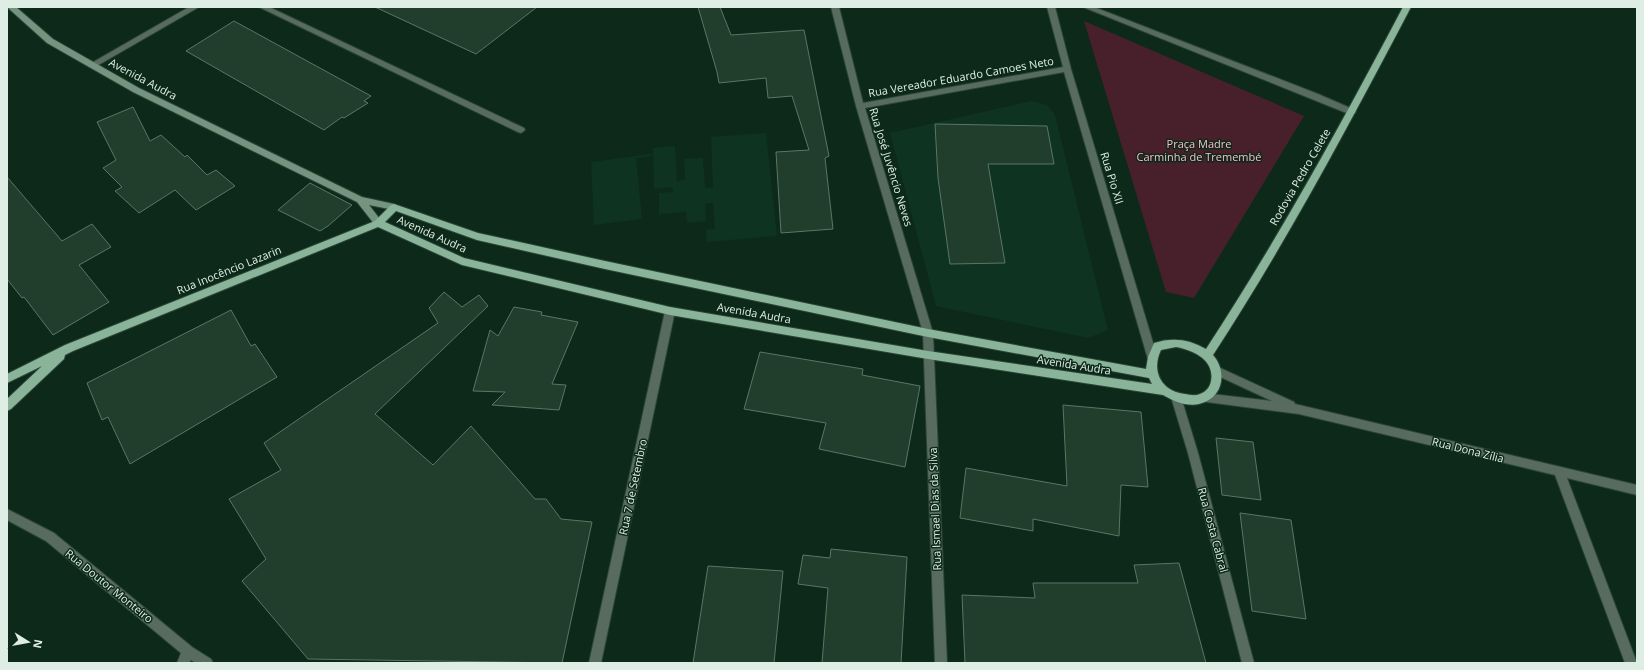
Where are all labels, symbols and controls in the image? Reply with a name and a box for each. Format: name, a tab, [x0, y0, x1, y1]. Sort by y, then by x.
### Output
street label: Rua Vereador Eduardo Camoes Neto	[867, 53, 1055, 100]
street label: Avenida Audra	[107, 54, 180, 103]
street label: Rua José Juvêncio Neves	[866, 106, 917, 228]
street label: Rodovia Pedro Celete	[1266, 126, 1333, 228]
park label: Praça Madre Carminha de Tremembé	[1137, 136, 1261, 164]
street label: Rua Pio XII	[1097, 150, 1128, 206]
street label: Avenida Audra	[395, 211, 469, 256]
street label: Rua Inocêncio Lazarin	[174, 242, 283, 297]
street label: Avenida Audra	[716, 299, 792, 326]
street label: Avenida Audra	[1036, 351, 1112, 378]
street label: Rua Dona Zília	[1431, 433, 1506, 466]
street label: Rua 7 de Setembro	[615, 437, 650, 536]
street label: Rua Ismael Dias da Silva	[925, 447, 944, 571]
street label: Rua Costa Cabral	[1195, 486, 1232, 574]
street label: Rua Doutor Monteiro	[62, 545, 157, 626]
north arrow	[8, 622, 48, 662]
text: N	[30, 638, 47, 650]

